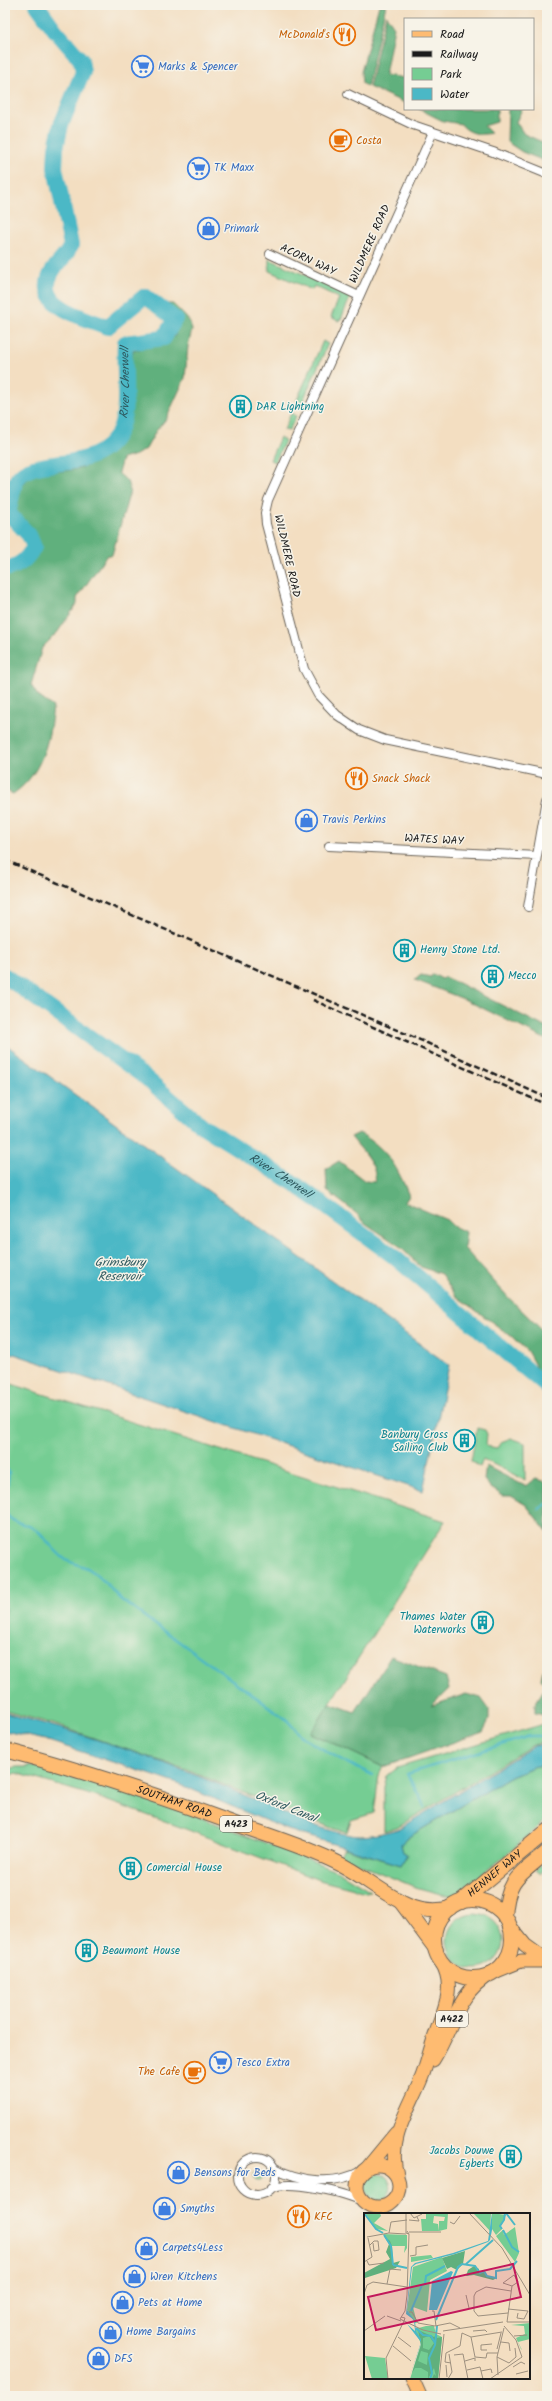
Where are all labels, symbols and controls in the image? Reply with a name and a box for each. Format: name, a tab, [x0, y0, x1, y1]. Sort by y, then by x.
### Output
legend	[404, 18, 534, 110]
restaurant icon: McDonald's	[332, 22, 358, 48]
text: Road	[440, 25, 465, 44]
place label: McDonald's	[279, 26, 330, 44]
text: Railway	[440, 45, 478, 64]
supermarket icon: Marks & Spencer	[129, 54, 155, 80]
place label: Marks & Spencer	[158, 58, 239, 76]
text: Park	[440, 65, 462, 84]
text: Water	[440, 85, 470, 104]
cafe icon: Costa	[328, 128, 354, 154]
place label: Costa	[356, 132, 382, 150]
supermarket icon: TK Maxx	[186, 155, 212, 181]
place label: TK Maxx	[214, 159, 254, 177]
street label: WILDMERE ROAD	[345, 202, 395, 286]
shop icon: Primark	[196, 216, 222, 242]
place label: Primark	[224, 220, 260, 238]
street label: ACORN WAY	[277, 239, 340, 281]
water label: River Cherwell	[114, 344, 135, 420]
building icon: DAR Lightning	[227, 394, 253, 420]
place label: DAR Lightning	[256, 398, 324, 416]
street label: WILDMERE ROAD	[269, 513, 305, 599]
restaurant icon: Snack Shack	[343, 766, 369, 792]
place label: Snack Shack	[372, 770, 431, 788]
shop icon: Travis Perkins	[293, 807, 319, 833]
place label: Travis Perkins	[322, 811, 386, 829]
street label: WATES WAY	[404, 829, 465, 851]
building icon: Henry Stone Ltd.	[392, 937, 418, 963]
place label: Henry Stone Ltd.	[420, 941, 500, 959]
building icon: Mecco	[480, 963, 506, 989]
place label: Mecco	[508, 967, 536, 985]
water label: River Cherwell	[246, 1148, 318, 1204]
water label: Grimsbury Reservoir	[95, 1253, 148, 1286]
place label: Banbury Cross Sailing Club	[381, 1426, 448, 1457]
building icon: Banbury Cross Sailing Club	[451, 1428, 477, 1454]
place label: Thames Water Waterworks	[400, 1608, 467, 1639]
building icon: Thames Water Waterworks	[469, 1610, 495, 1636]
street label: SOUTHAM ROAD	[134, 1781, 215, 1824]
water label: Oxford Canal	[252, 1786, 322, 1829]
road number: A423	[220, 1816, 252, 1832]
street label: HENNEF WAY	[463, 1845, 527, 1902]
building icon: Comercial House	[117, 1855, 143, 1881]
place label: Comercial House	[146, 1859, 222, 1877]
building icon: Beaumont House	[73, 1938, 99, 1964]
place label: Beaumont House	[102, 1942, 180, 1960]
road number: A422	[436, 2011, 468, 2027]
supermarket icon: Tesco Extra	[207, 2050, 233, 2076]
place label: Tesco Extra	[236, 2054, 290, 2072]
cafe icon: The Cafe	[182, 2059, 208, 2085]
place label: The Cafe	[138, 2063, 180, 2081]
place label: Jacobs Douwe Egberts	[429, 2142, 494, 2173]
building icon: Jacobs Douwe Egberts	[497, 2144, 523, 2170]
shop icon: Bensons for Beds	[166, 2160, 192, 2186]
place label: Bensons for Beds	[194, 2164, 276, 2182]
shop icon: Smyths	[151, 2196, 177, 2222]
place label: Smyths	[180, 2200, 215, 2218]
restaurant icon: KFC	[285, 2204, 311, 2230]
place label: KFC	[314, 2208, 333, 2226]
inset map	[364, 2213, 530, 2379]
shop icon: Carpets4Less	[134, 2235, 160, 2261]
place label: Carpets4Less	[162, 2239, 223, 2257]
shop icon: Wren Kitchens	[121, 2264, 147, 2290]
place label: Wren Kitchens	[150, 2268, 217, 2286]
shop icon: Pets at Home	[109, 2290, 135, 2316]
place label: Pets at Home	[138, 2294, 202, 2312]
shop icon: Home Bargains	[97, 2319, 123, 2345]
place label: Home Bargains	[126, 2323, 196, 2341]
shop icon: DFS	[85, 2346, 111, 2372]
place label: DFS	[114, 2350, 133, 2368]

